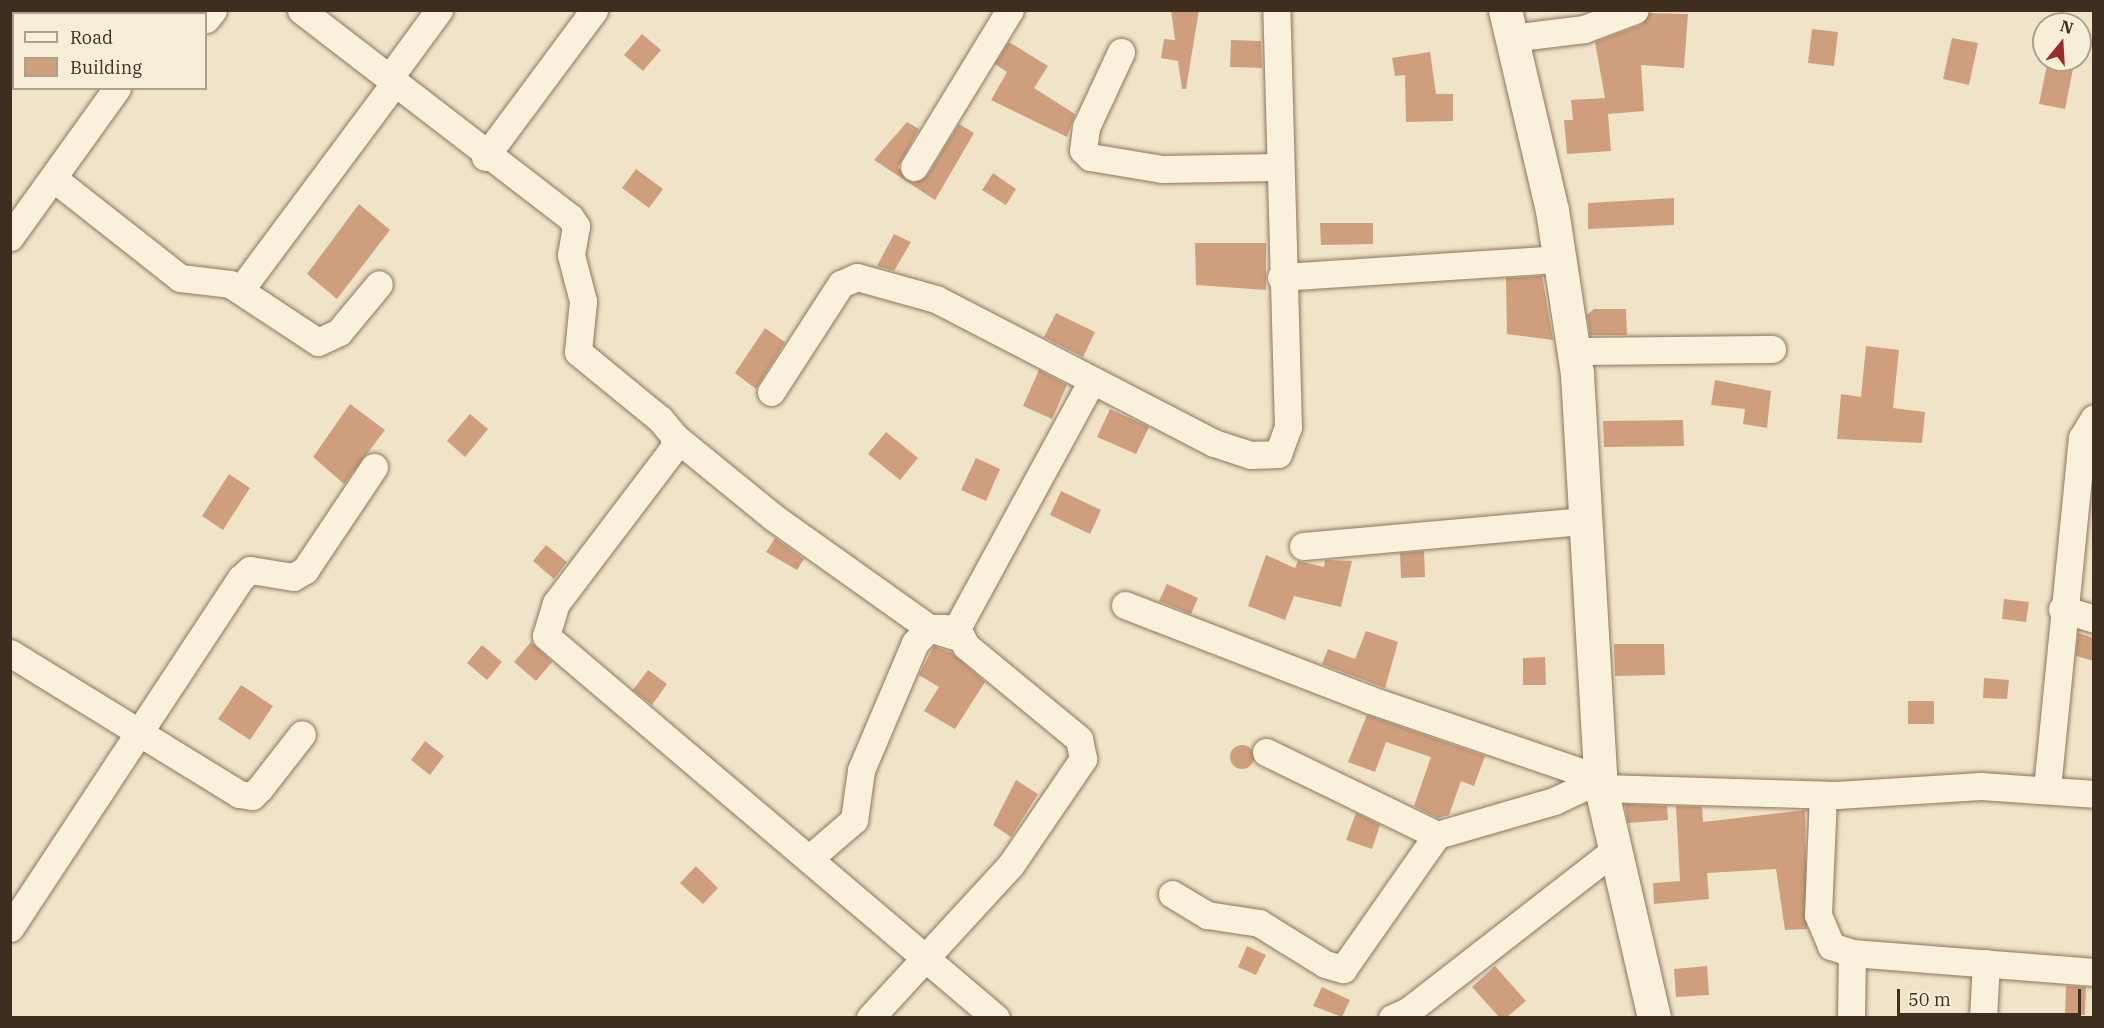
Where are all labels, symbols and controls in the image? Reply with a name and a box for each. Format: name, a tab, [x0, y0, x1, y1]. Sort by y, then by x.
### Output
legend	[12, 12, 207, 90]
north arrow	[2032, 12, 2092, 72]
text: N	[2058, 15, 2076, 38]
text: Road	[70, 26, 113, 49]
text: Building	[70, 56, 142, 79]
scale bar	[1900, 977, 2084, 1015]
text: 50 m	[1908, 988, 1951, 1011]

